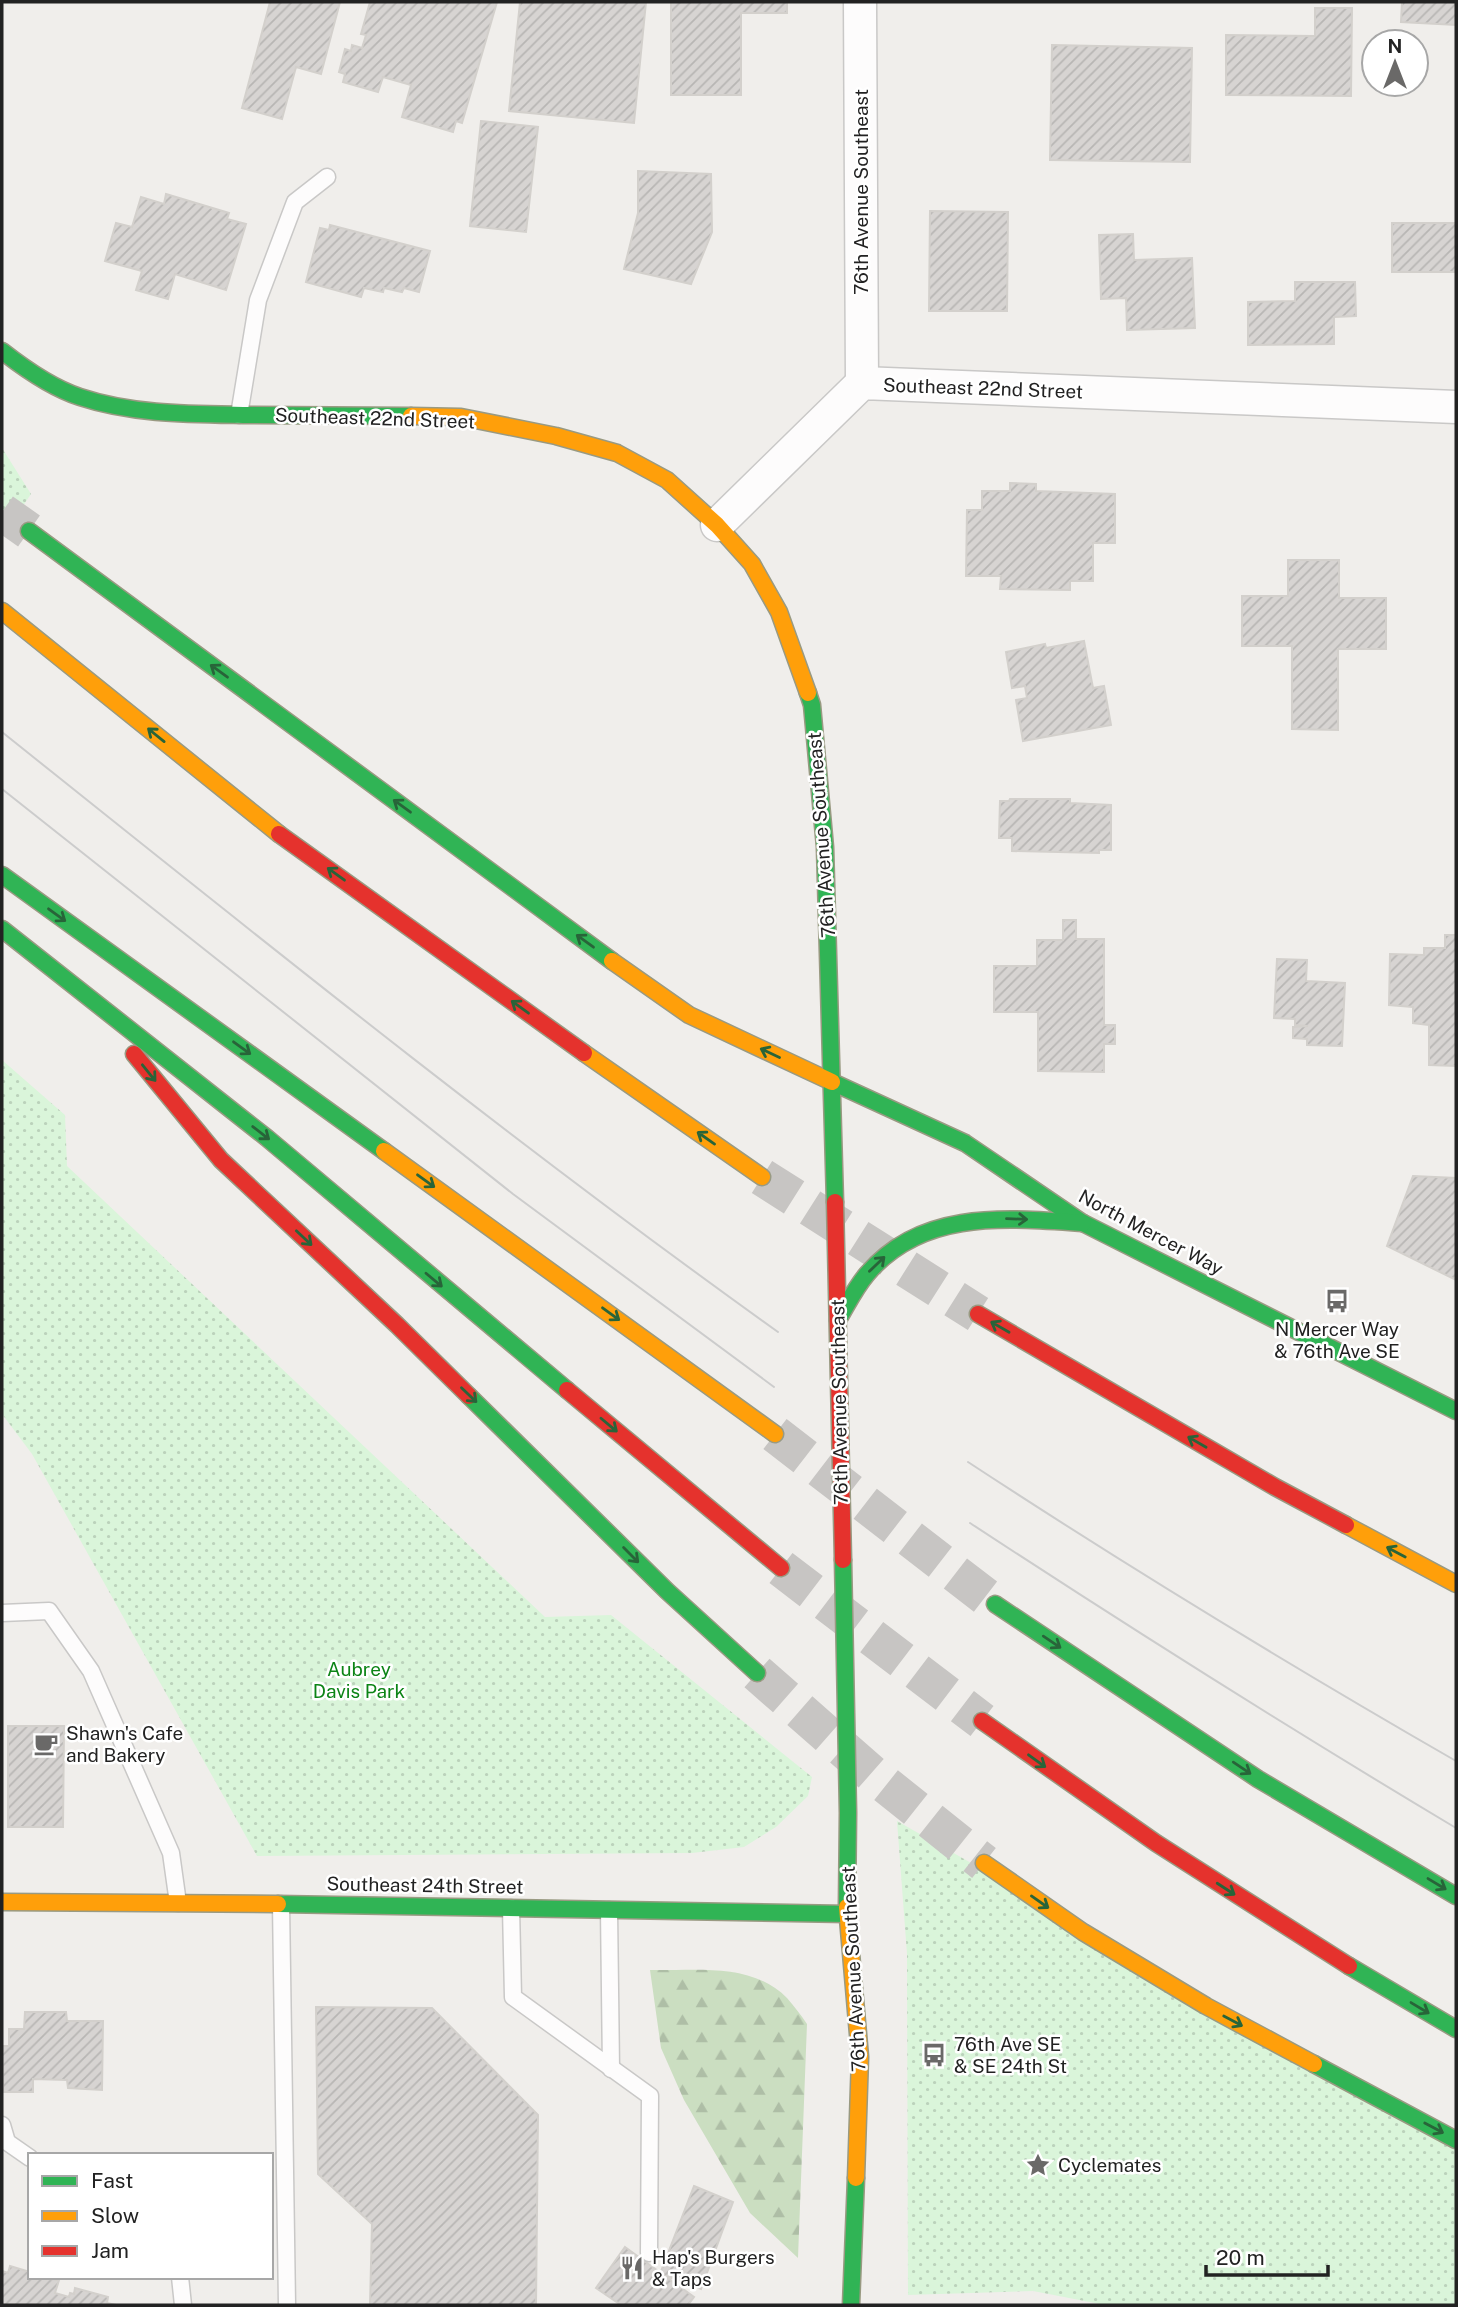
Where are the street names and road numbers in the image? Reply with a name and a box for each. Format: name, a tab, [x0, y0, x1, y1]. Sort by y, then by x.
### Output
street label: 76th Avenue Southeast	[850, 89, 872, 295]
street label: Southeast 22nd Street	[883, 374, 1083, 402]
street label: Southeast 22nd Street	[275, 404, 475, 432]
street label: 76th Avenue Southeast	[803, 731, 839, 939]
street label: North Mercer Way	[1075, 1185, 1227, 1279]
street label: 76th Avenue Southeast	[826, 1299, 852, 1505]
street label: 76th Avenue Southeast	[837, 1865, 869, 2073]
street label: Southeast 24th Street	[326, 1872, 524, 1898]

